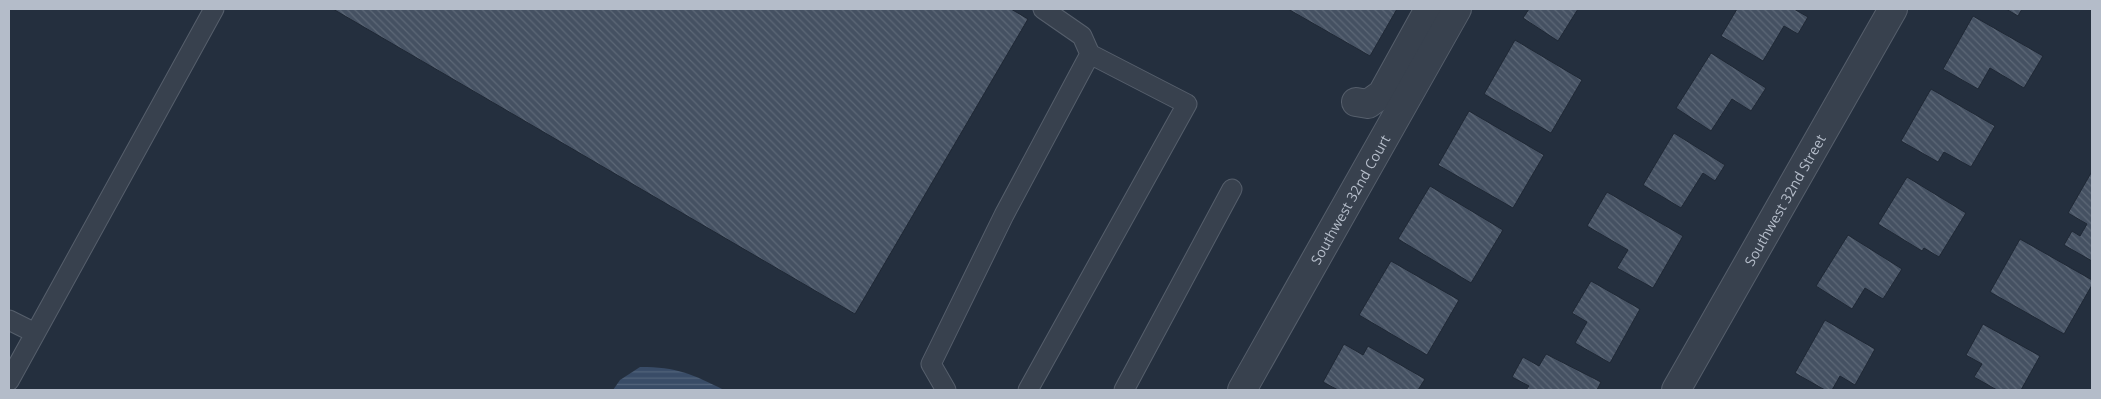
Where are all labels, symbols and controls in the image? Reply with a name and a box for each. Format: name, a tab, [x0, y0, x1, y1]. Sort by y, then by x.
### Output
street label: Southwest 32nd Court	[1306, 131, 1394, 267]
street label: Southwest 32nd Street	[1739, 131, 1829, 269]

